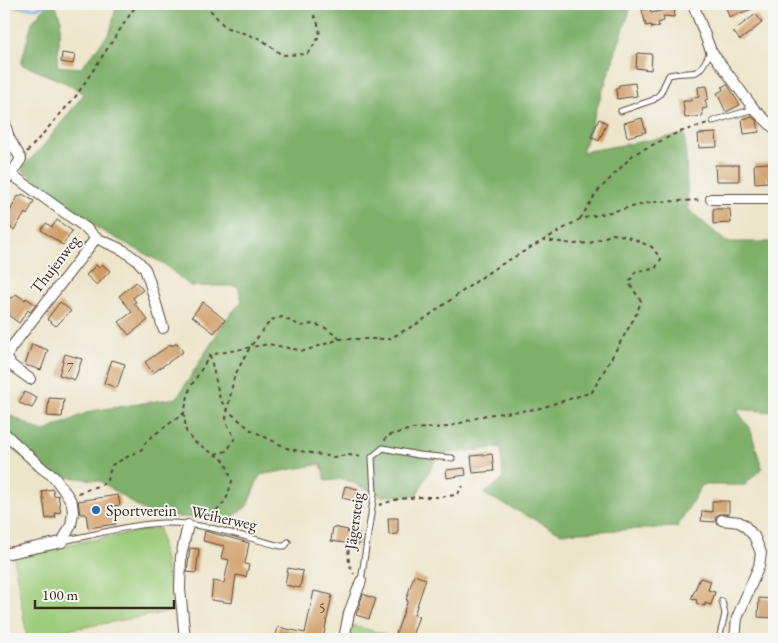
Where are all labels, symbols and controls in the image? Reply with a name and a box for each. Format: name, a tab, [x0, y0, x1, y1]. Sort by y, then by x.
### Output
street label: Thujenweg	[25, 230, 85, 298]
house number: 7	[67, 358, 74, 376]
street label: Jägersteig	[339, 490, 369, 553]
place label: Sportverein	[106, 500, 177, 521]
street label: Weiherweg	[189, 501, 260, 535]
marker: Sportverein	[90, 504, 102, 516]
scale bar	[35, 578, 174, 610]
text: 100 m	[42, 585, 79, 604]
house number: 5	[319, 599, 325, 617]

